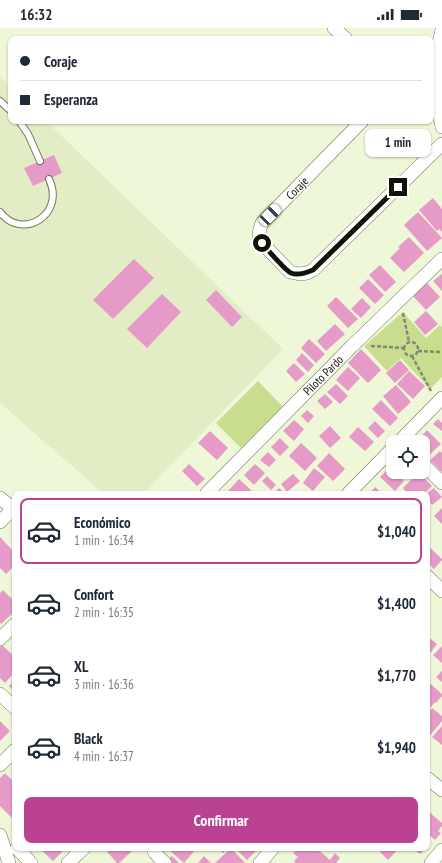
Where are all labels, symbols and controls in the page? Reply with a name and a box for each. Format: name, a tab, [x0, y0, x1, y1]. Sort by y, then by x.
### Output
text: 16:32	[20, 5, 52, 24]
text: Coraje	[44, 52, 77, 71]
text: Esperanza	[44, 90, 98, 109]
callout: 1 min	[365, 129, 431, 157]
text: 1 min	[385, 134, 411, 151]
street label: Coraje	[283, 173, 311, 203]
route end	[389, 178, 407, 196]
car	[257, 202, 283, 228]
route start	[253, 234, 271, 252]
street label: Piloto Pardo	[300, 352, 346, 398]
map controls	[386, 435, 430, 479]
button: locate	[386, 435, 430, 479]
icon: car	[26, 513, 62, 549]
text: Económico	[74, 513, 131, 532]
text: $1,040	[377, 522, 416, 541]
text: 1 min · 16:34	[74, 532, 134, 549]
icon: car	[26, 585, 62, 621]
text: Confort	[74, 585, 114, 604]
text: $1,400	[377, 594, 416, 613]
text: 2 min · 16:35	[74, 604, 134, 621]
icon: car	[26, 657, 62, 693]
text: XL	[74, 657, 88, 676]
text: $1,770	[377, 666, 416, 685]
text: 3 min · 16:36	[74, 676, 134, 693]
icon: car	[26, 729, 62, 765]
text: Black	[74, 729, 103, 748]
text: $1,940	[377, 738, 416, 757]
text: 4 min · 16:37	[74, 748, 134, 765]
button: Confirmar	[24, 797, 418, 843]

